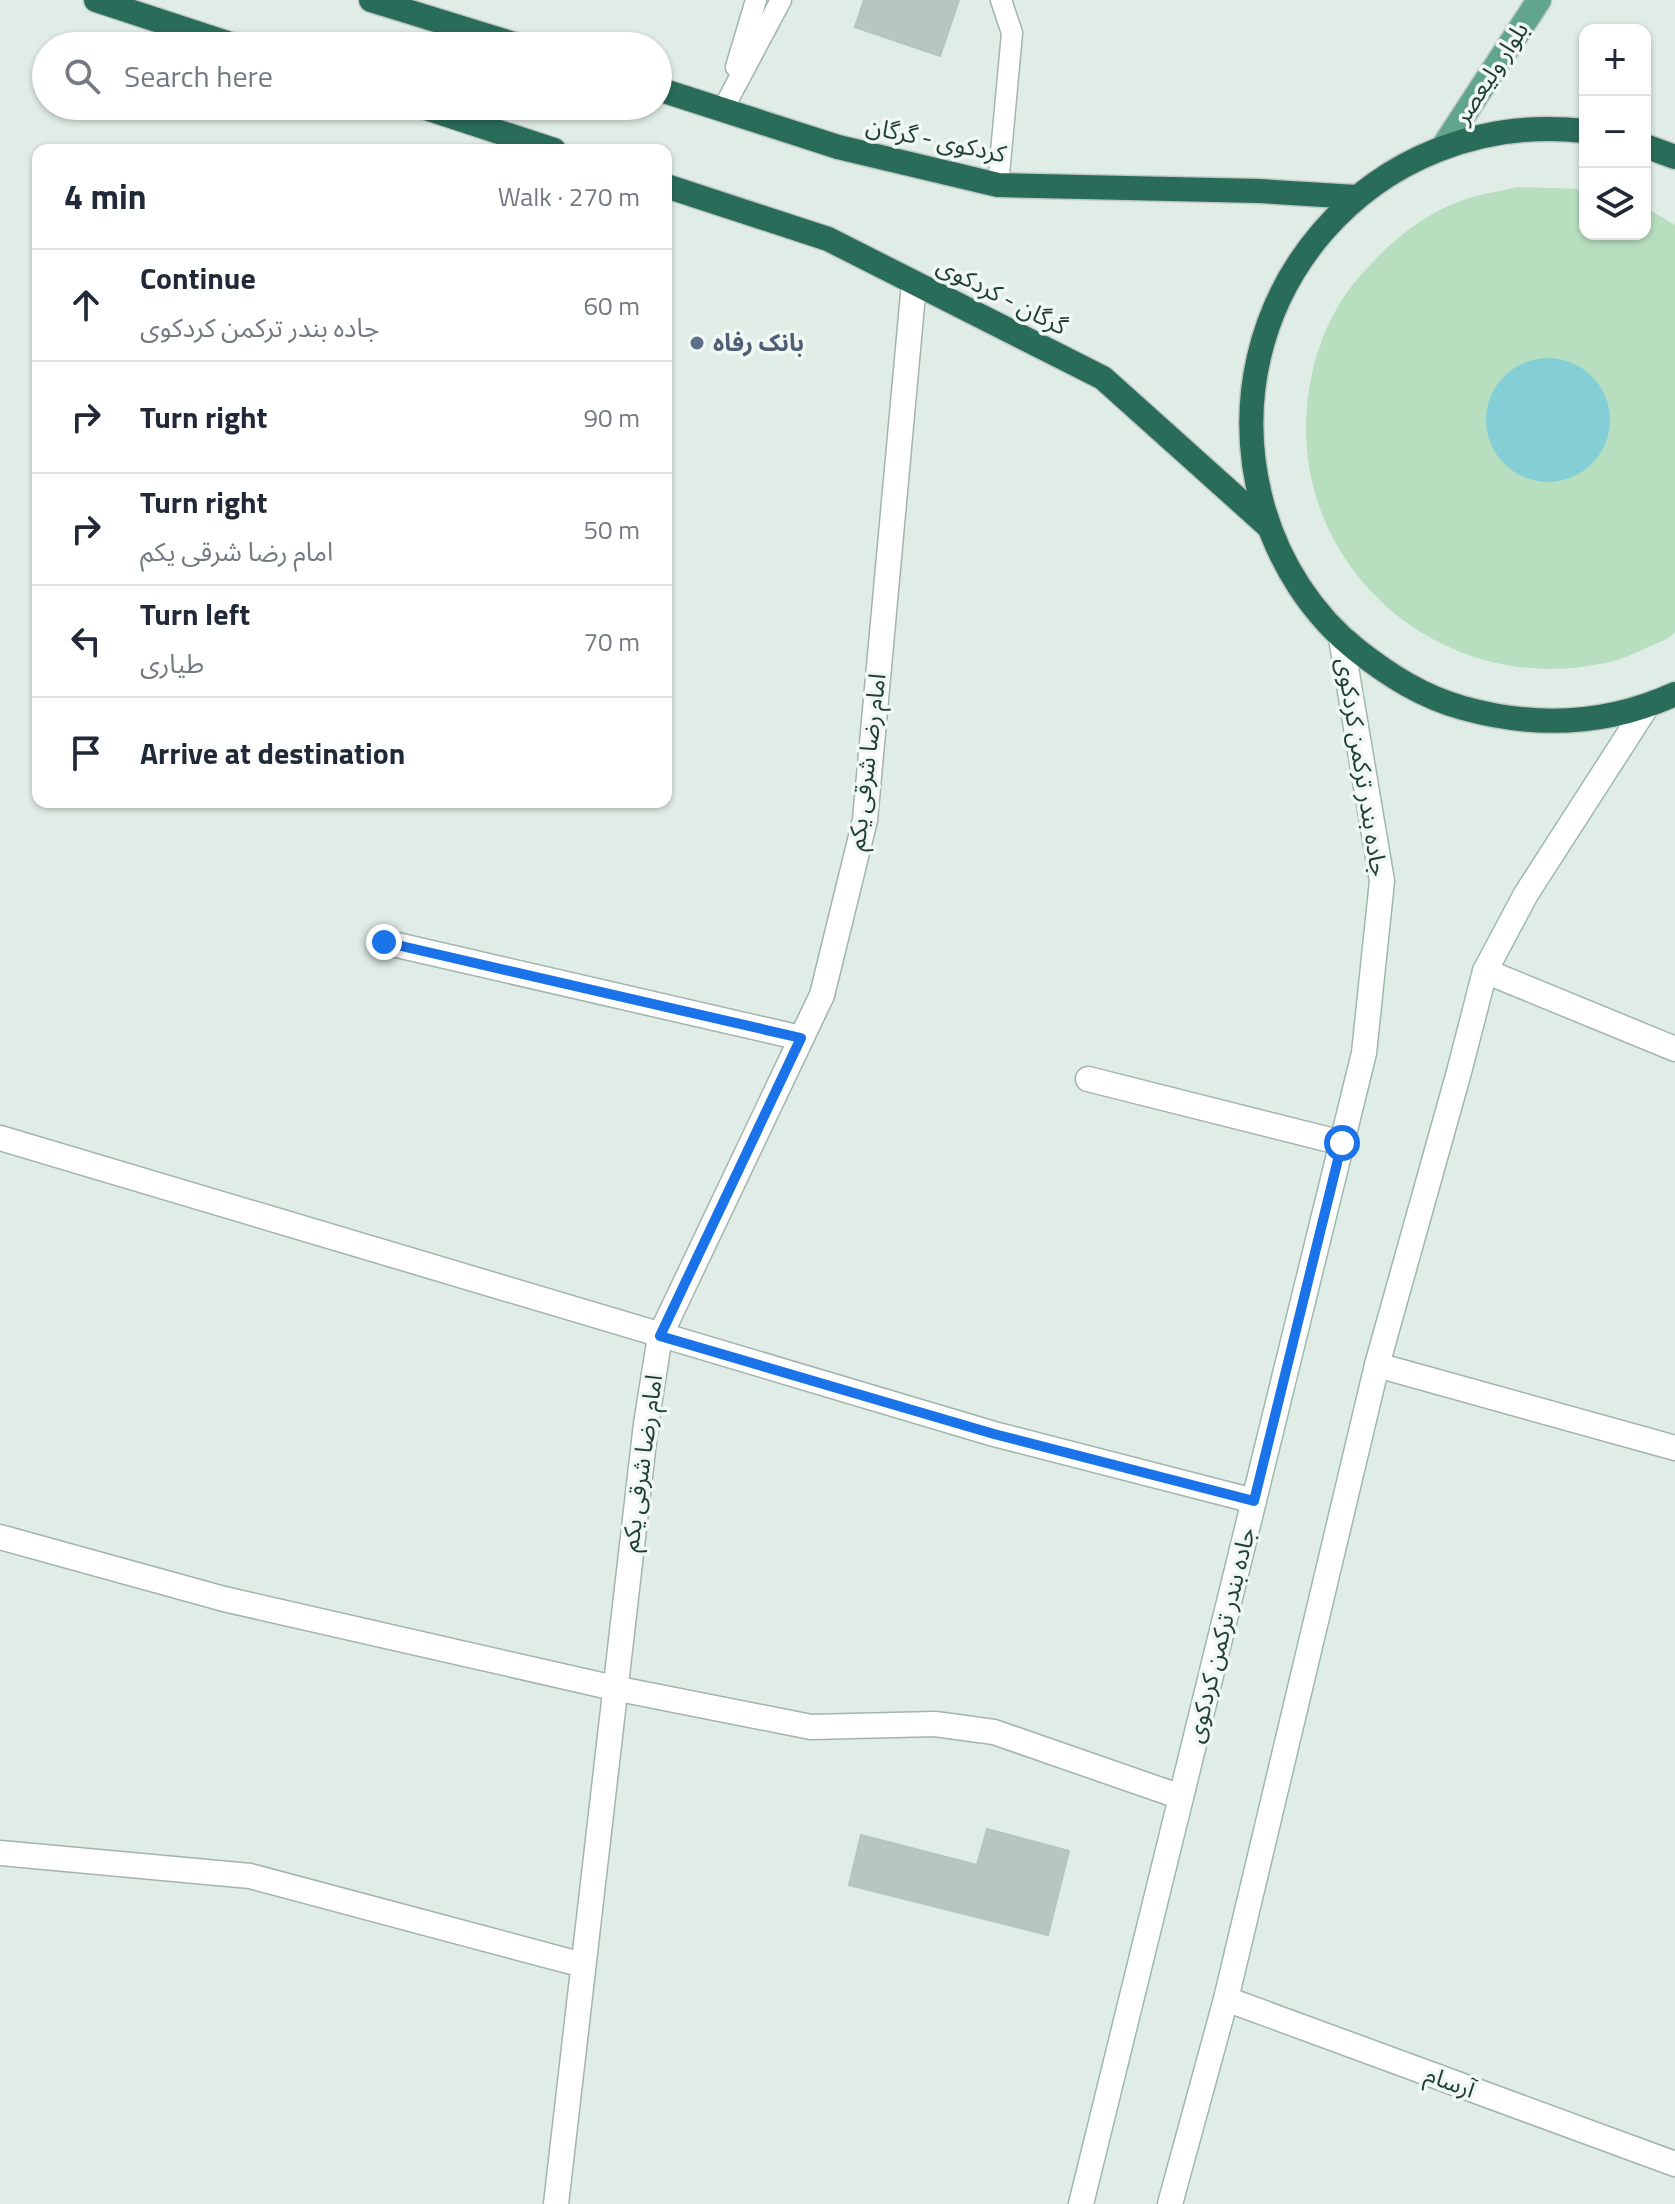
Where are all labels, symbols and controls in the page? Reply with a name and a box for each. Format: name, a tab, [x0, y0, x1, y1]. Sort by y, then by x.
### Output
street label: بلوار ولیعصر	[1443, 14, 1537, 132]
map controls	[1579, 24, 1651, 240]
button: +	[1579, 24, 1651, 96]
search box	[32, 32, 672, 120]
text: Search here	[124, 53, 273, 99]
icon: search	[60, 54, 104, 98]
button: −	[1579, 96, 1651, 168]
street label: کردکوی - گرگان	[863, 107, 1011, 172]
button: layers	[1579, 168, 1651, 240]
text: 4 min	[64, 170, 147, 222]
text: Walk · 270 m	[498, 177, 640, 216]
street label: گرگان - کردکوی	[931, 247, 1075, 344]
text: Continue	[140, 255, 256, 301]
icon: ahead	[64, 283, 108, 327]
text: 60 m	[583, 286, 640, 325]
text: جاده بندر ترکمن کردکوی	[140, 308, 379, 347]
place label: بانک رفاه	[713, 324, 804, 360]
marker: بانک رفاه	[688, 334, 706, 352]
text: Turn right	[140, 394, 268, 440]
icon: right	[64, 395, 108, 439]
text: 90 m	[583, 398, 640, 437]
text: Turn right	[140, 479, 268, 525]
icon: right	[64, 507, 108, 551]
text: 50 m	[583, 510, 640, 549]
text: امام رضا شرقی یکم	[140, 532, 333, 571]
text: Turn left	[140, 591, 250, 637]
icon: left	[64, 619, 108, 663]
text: 70 m	[583, 622, 640, 661]
text: طیاری	[140, 644, 204, 683]
street label: جاده بندر ترکمن کردکوی	[1328, 655, 1398, 879]
street label: امام رضا شرقی یکم	[837, 671, 896, 853]
text: Arrive at destination	[140, 730, 405, 776]
icon: arrive	[64, 731, 108, 775]
route end	[366, 924, 402, 960]
route start	[1324, 1125, 1360, 1161]
street label: امام رضا شرقی یکم	[611, 1372, 672, 1554]
street label: جاده بندر ترکمن کردکوی	[1176, 1523, 1264, 1746]
street label: آرسام	[1420, 2055, 1481, 2108]

